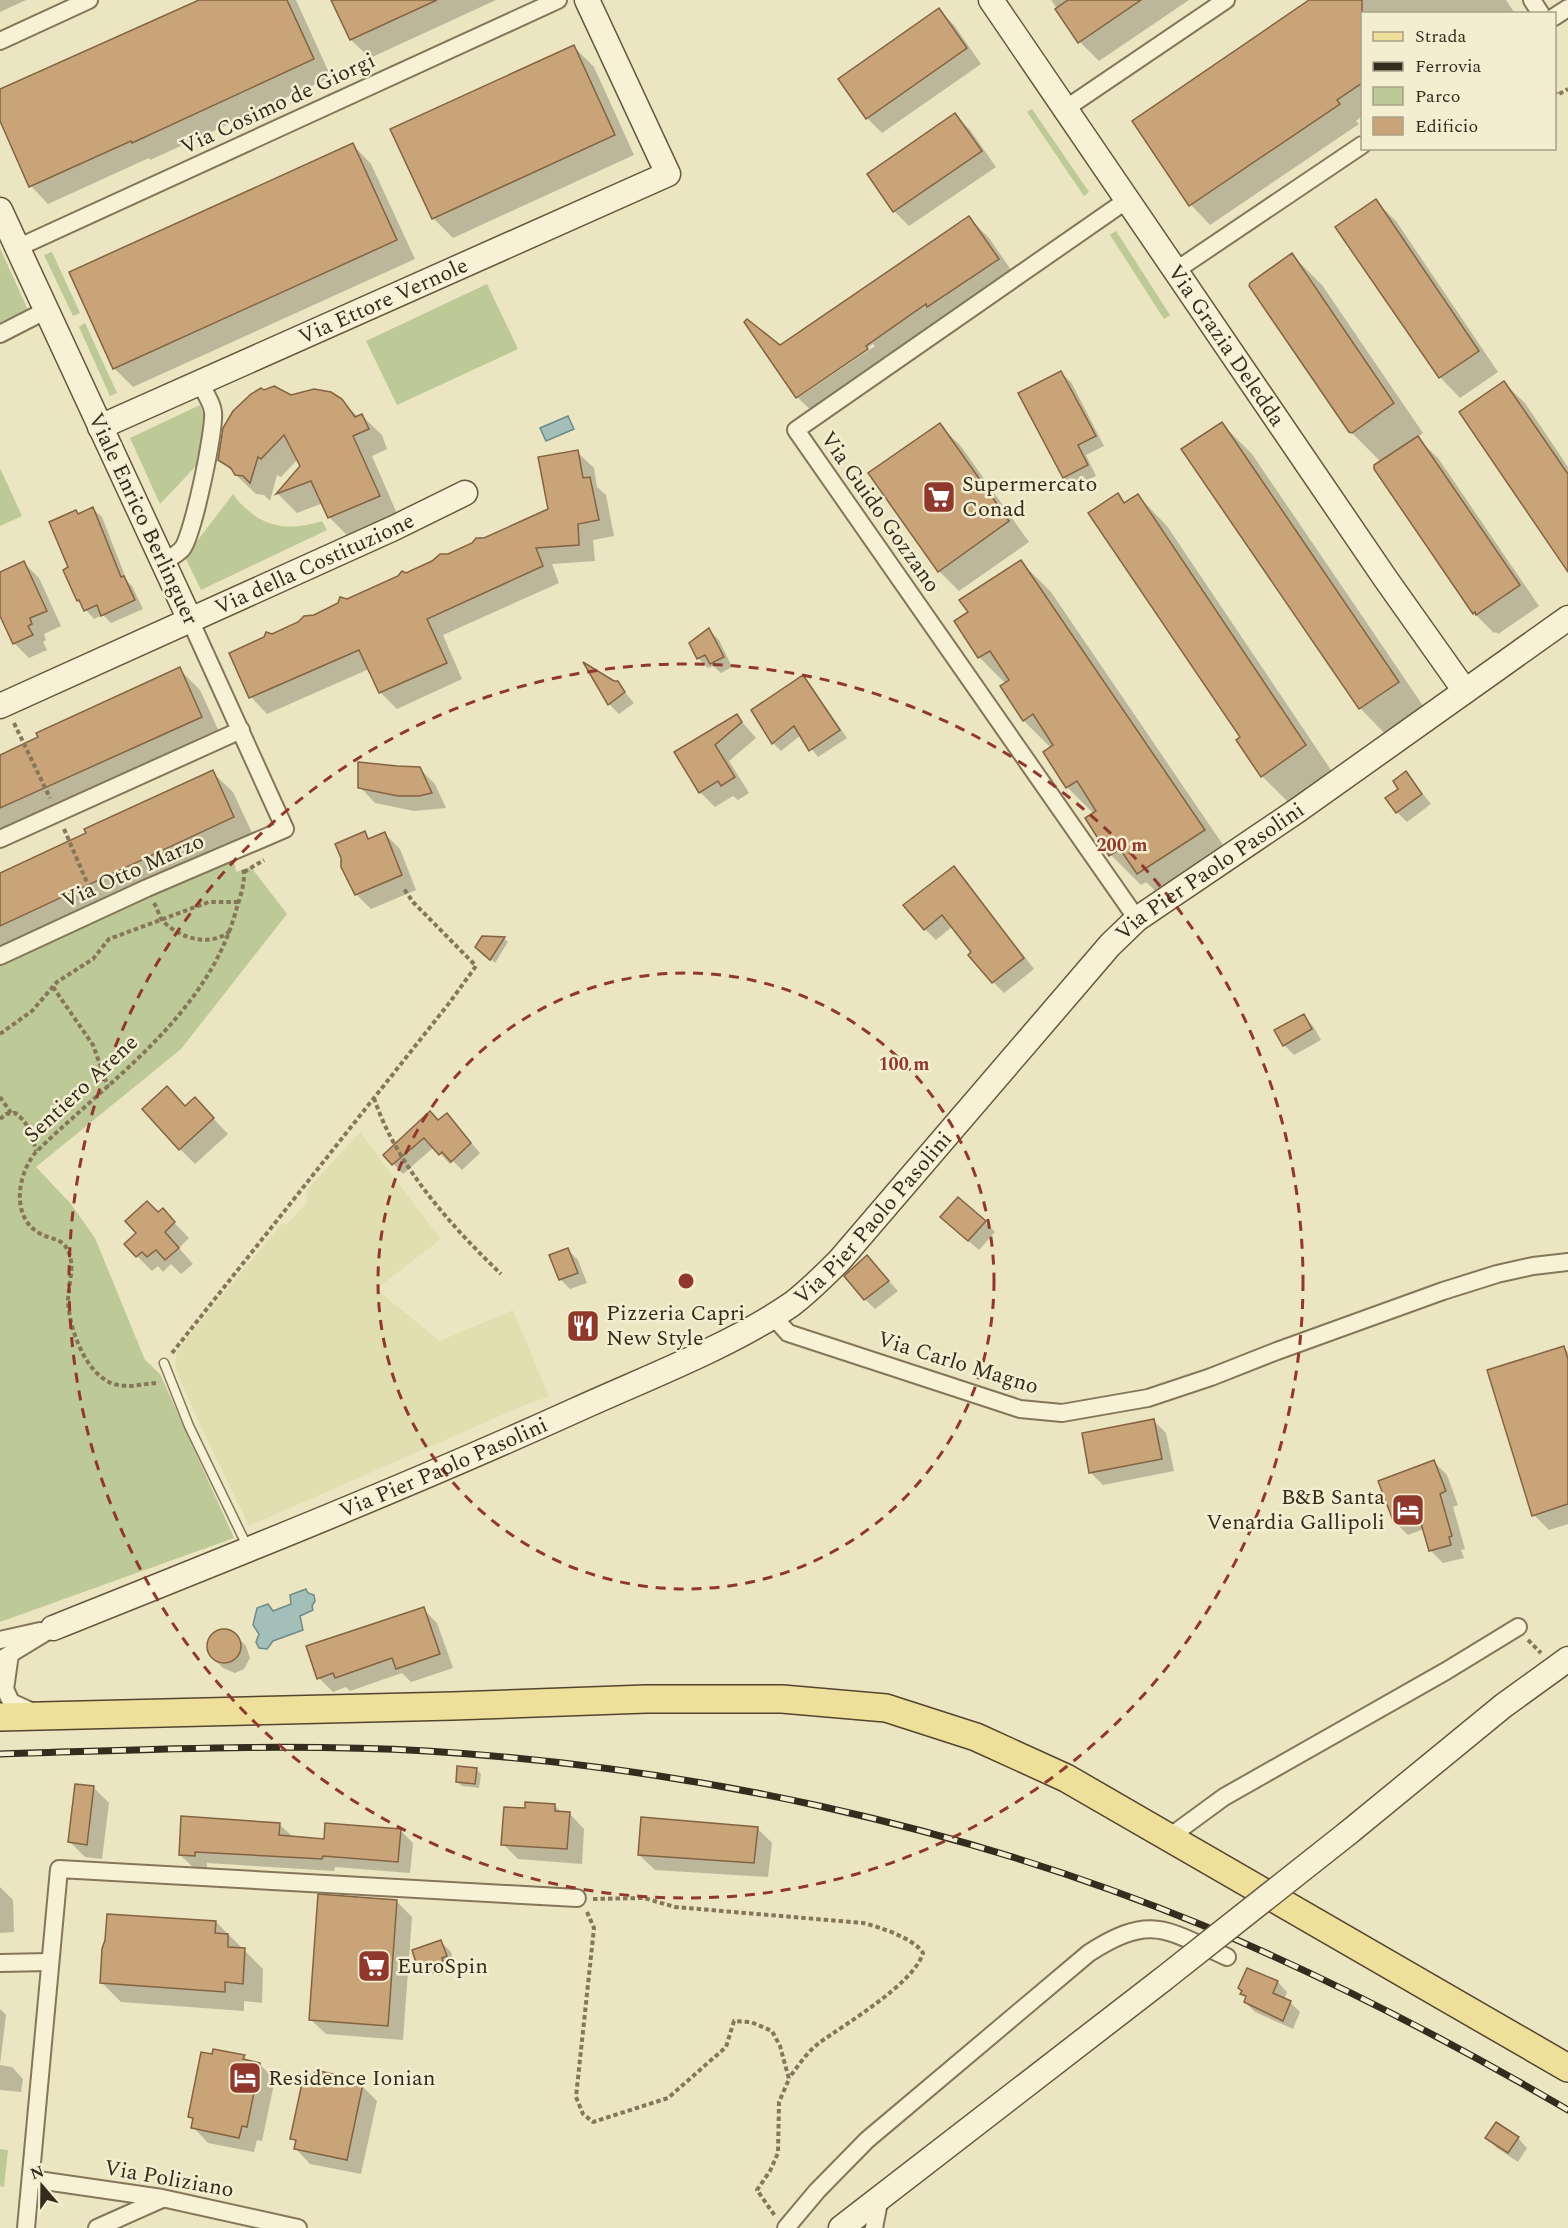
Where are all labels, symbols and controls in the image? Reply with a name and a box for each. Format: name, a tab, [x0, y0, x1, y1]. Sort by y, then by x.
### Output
legend	[1361, 12, 1556, 150]
text: Strada	[1415, 23, 1466, 50]
street label: Via Cosimo de Giorgi	[175, 44, 381, 164]
text: Ferrovia	[1415, 53, 1482, 80]
text: Parco	[1415, 83, 1460, 110]
text: Edificio	[1415, 113, 1478, 140]
street label: Via Ettore Vernole	[293, 249, 473, 353]
street label: Via Grazia Deledda	[1159, 258, 1294, 433]
street label: Viale Enrico Berlinguer	[79, 407, 207, 631]
street label: Via Guido Gozzano	[812, 425, 948, 599]
place label: Supermercato Conad	[962, 468, 1097, 526]
supermarket icon: Supermercato Conad	[921, 479, 957, 515]
street label: Via della Costituzione	[209, 504, 420, 624]
street label: Via Pier Paolo Pasolini	[1107, 794, 1311, 948]
street label: Via Otto Marzo	[56, 825, 210, 917]
text: 200 m	[1096, 832, 1148, 859]
street label: Sentiero Arene	[16, 1027, 146, 1151]
text: 100 m	[878, 1051, 930, 1078]
street label: Via Pier Paolo Pasolini	[786, 1124, 960, 1313]
centre of rings	[676, 1271, 696, 1291]
place label: Pizzeria Capri New Style	[606, 1297, 745, 1355]
restaurant icon: Pizzeria Capri New Style	[565, 1308, 601, 1344]
street label: Via Carlo Magno	[873, 1323, 1043, 1403]
street label: Via Pier Paolo Pasolini	[334, 1408, 553, 1527]
place label: B&B Santa Venardia Gallipoli	[1206, 1481, 1385, 1539]
hotel icon: B&B Santa Venardia Gallipoli	[1390, 1492, 1426, 1528]
supermarket icon: EuroSpin	[356, 1948, 392, 1984]
place label: EuroSpin	[397, 1950, 488, 1983]
hotel icon: Residence Ionian	[227, 2060, 263, 2096]
place label: Residence Ionian	[268, 2062, 436, 2095]
street label: Via Poliziano	[102, 2151, 236, 2207]
north arrow	[12, 2156, 72, 2216]
text: N	[27, 2159, 47, 2186]

